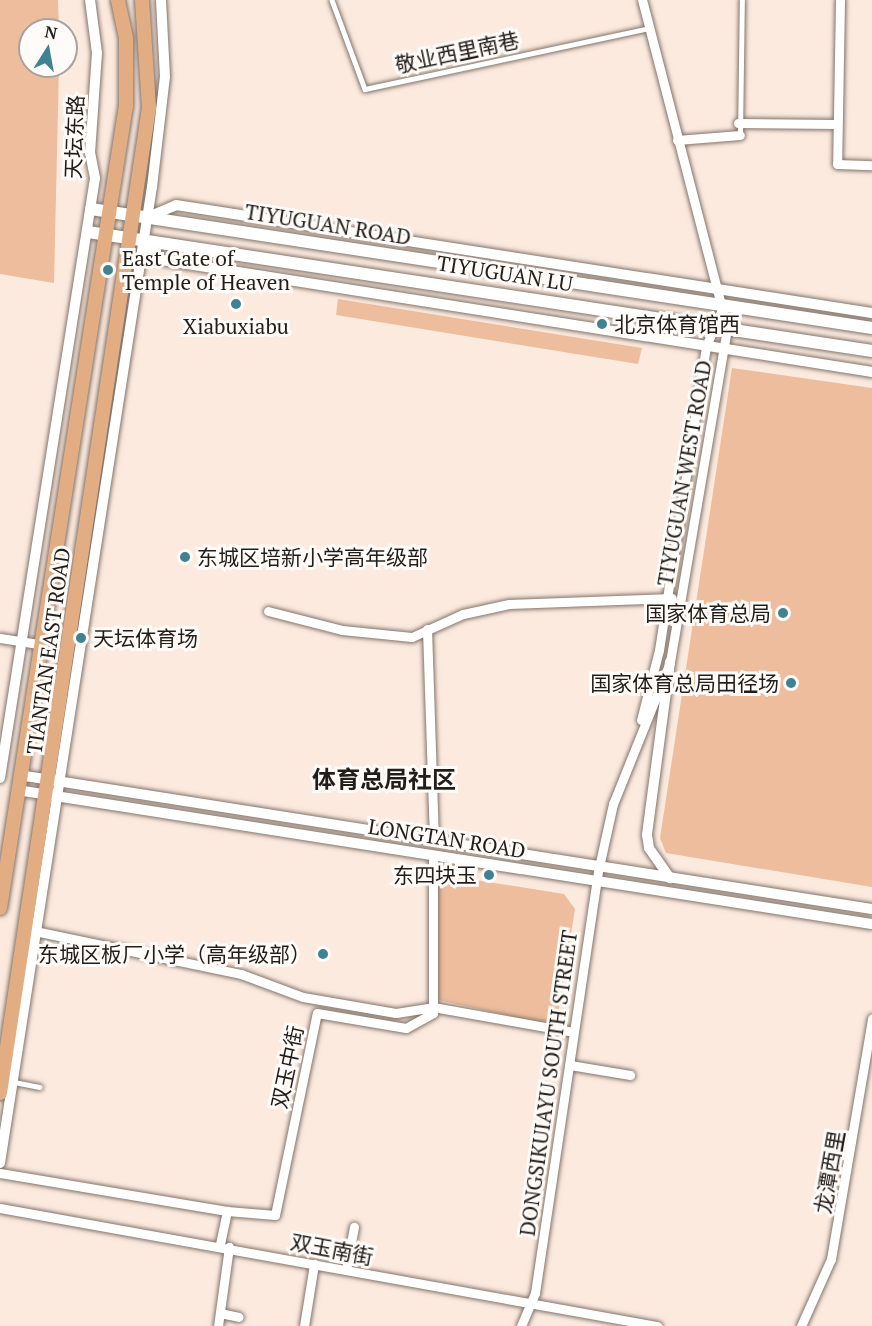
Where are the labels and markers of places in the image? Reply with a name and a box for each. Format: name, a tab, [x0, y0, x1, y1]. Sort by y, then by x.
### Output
place label: East Gate of Temple of Heaven	[122, 245, 290, 295]
marker: East Gate of Temple of Heaven	[99, 261, 117, 279]
marker: Xiabuxiabu	[229, 297, 243, 311]
place label: 北京体育馆西	[614, 311, 740, 337]
place label: Xiabuxiabu	[183, 313, 289, 339]
marker: 北京体育馆西	[595, 317, 609, 331]
place label: 东城区培新小学高年级部	[197, 544, 428, 570]
marker: 东城区培新小学高年级部	[178, 550, 192, 564]
place label: 国家体育总局	[645, 600, 771, 626]
marker: 国家体育总局	[776, 606, 790, 620]
place label: 天坛体育场	[93, 625, 198, 651]
marker: 天坛体育场	[74, 631, 88, 645]
place label: 国家体育总局田径场	[590, 670, 779, 696]
marker: 国家体育总局田径场	[784, 676, 798, 690]
place label: 东四块玉	[393, 862, 477, 888]
marker: 东四块玉	[482, 868, 496, 882]
place label: 东城区板厂小学（高年级部）	[38, 941, 311, 967]
marker: 东城区板厂小学（高年级部）	[316, 947, 330, 961]

